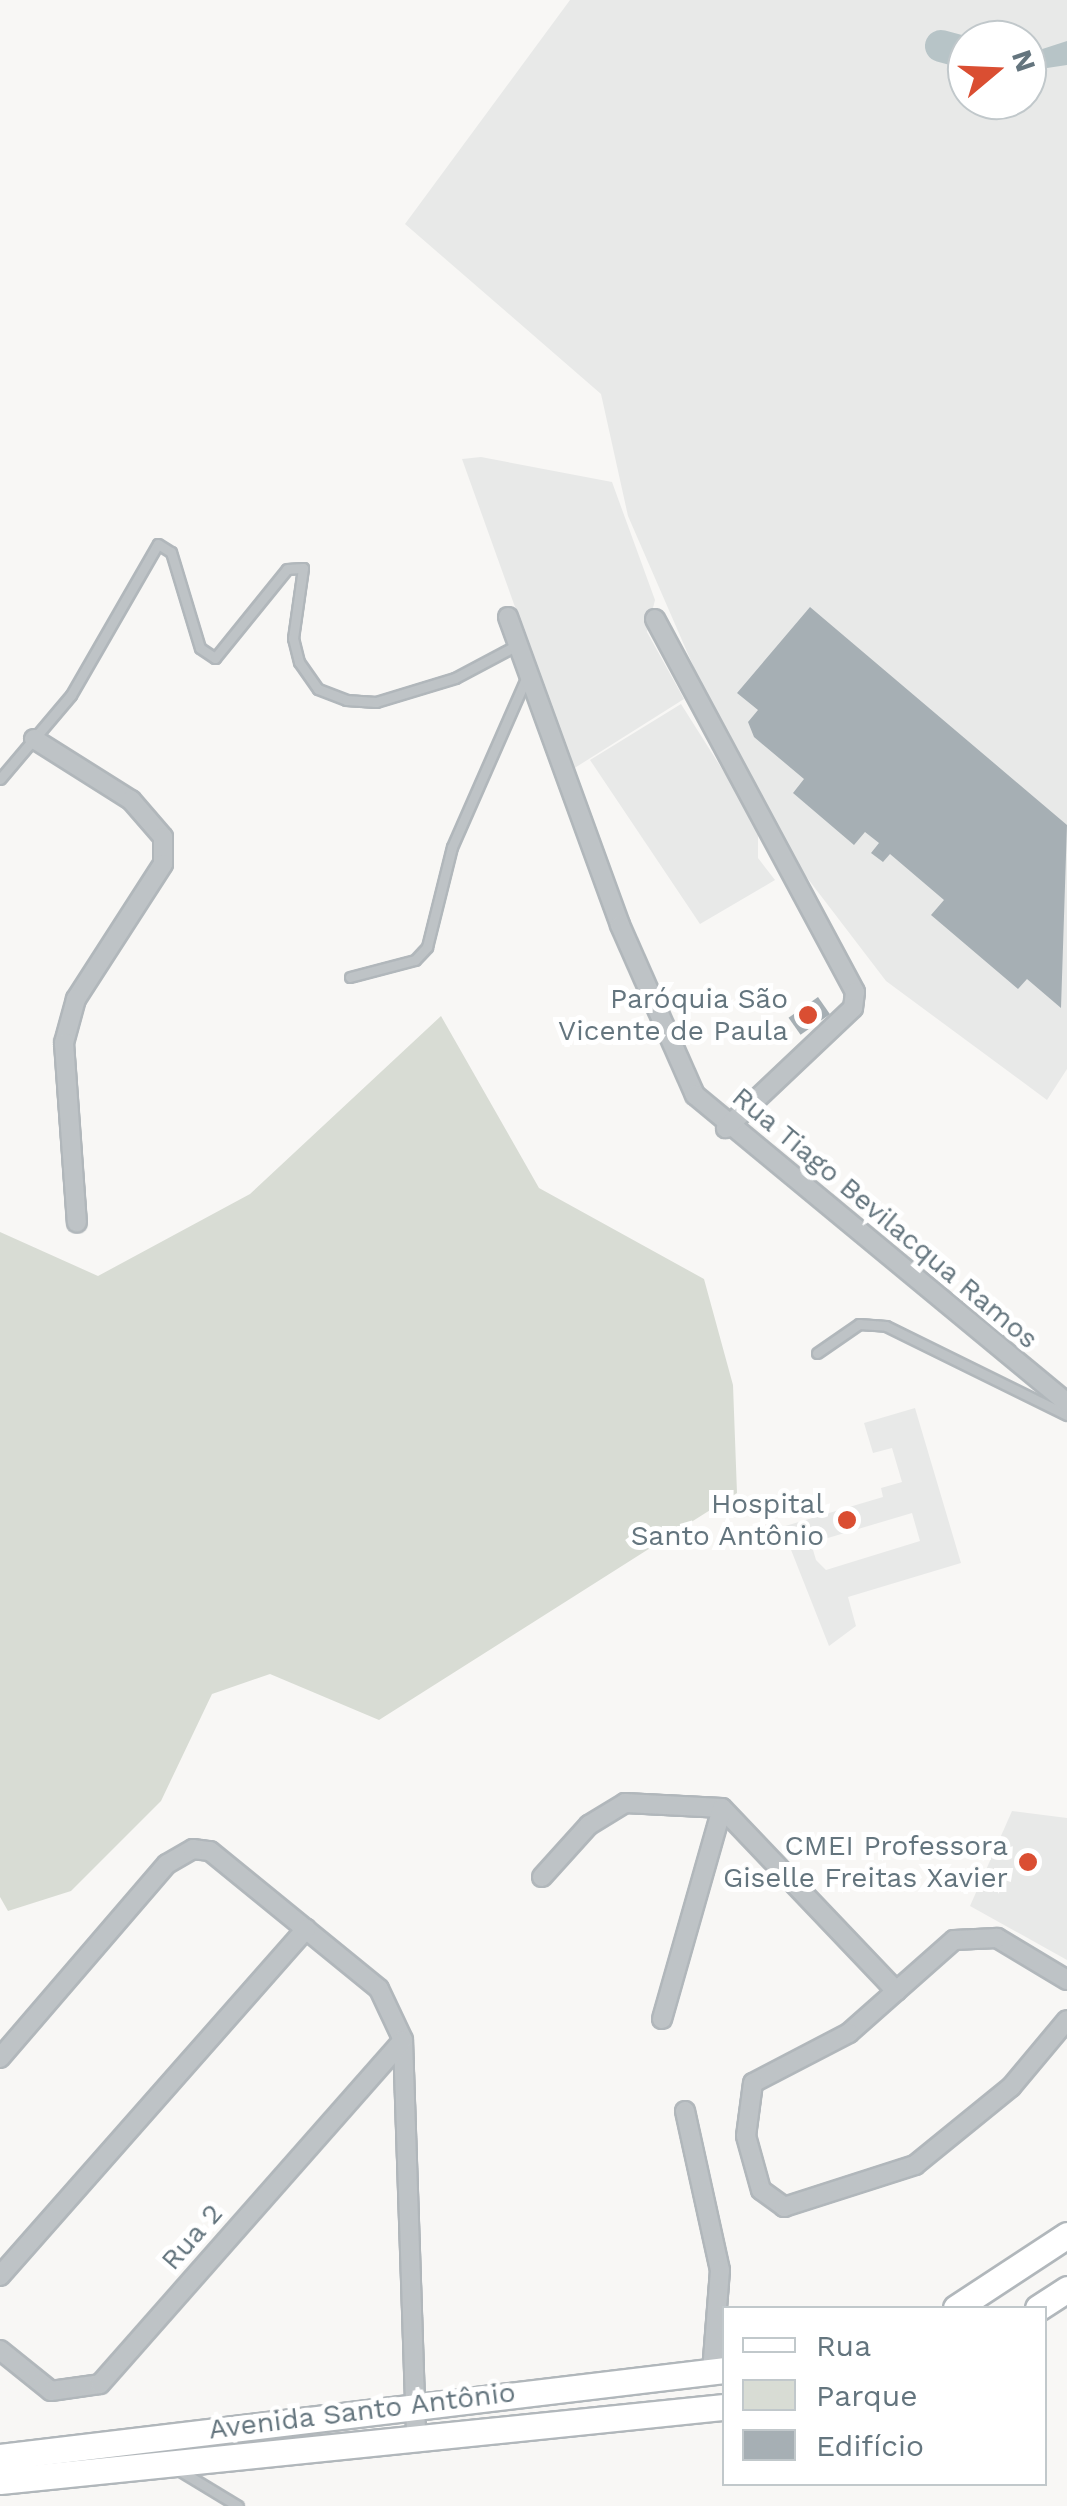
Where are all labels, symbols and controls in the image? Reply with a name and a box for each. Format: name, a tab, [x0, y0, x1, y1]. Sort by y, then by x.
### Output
north arrow	[947, 20, 1047, 120]
text: N	[1005, 46, 1043, 76]
place label: Paróquia São Vicente de Paula	[558, 982, 788, 1048]
marker: Paróquia São Vicente de Paula	[797, 1004, 819, 1026]
street label: Rua Tiago Bevilacqua Ramos	[724, 1079, 1046, 1357]
place label: Hospital Santo Antônio	[630, 1487, 824, 1553]
marker: Hospital Santo Antônio	[834, 1507, 860, 1533]
place label: CMEI Professora Giselle Freitas Xavier	[723, 1829, 1008, 1895]
marker: CMEI Professora Giselle Freitas Xavier	[1017, 1851, 1039, 1873]
street label: Rua 2	[154, 2197, 230, 2277]
legend	[722, 2306, 1047, 2486]
text: Rua	[816, 2328, 871, 2363]
street label: Avenida Santo Antônio	[206, 2375, 518, 2447]
text: Parque	[816, 2378, 918, 2413]
text: Edifício	[816, 2428, 924, 2463]

